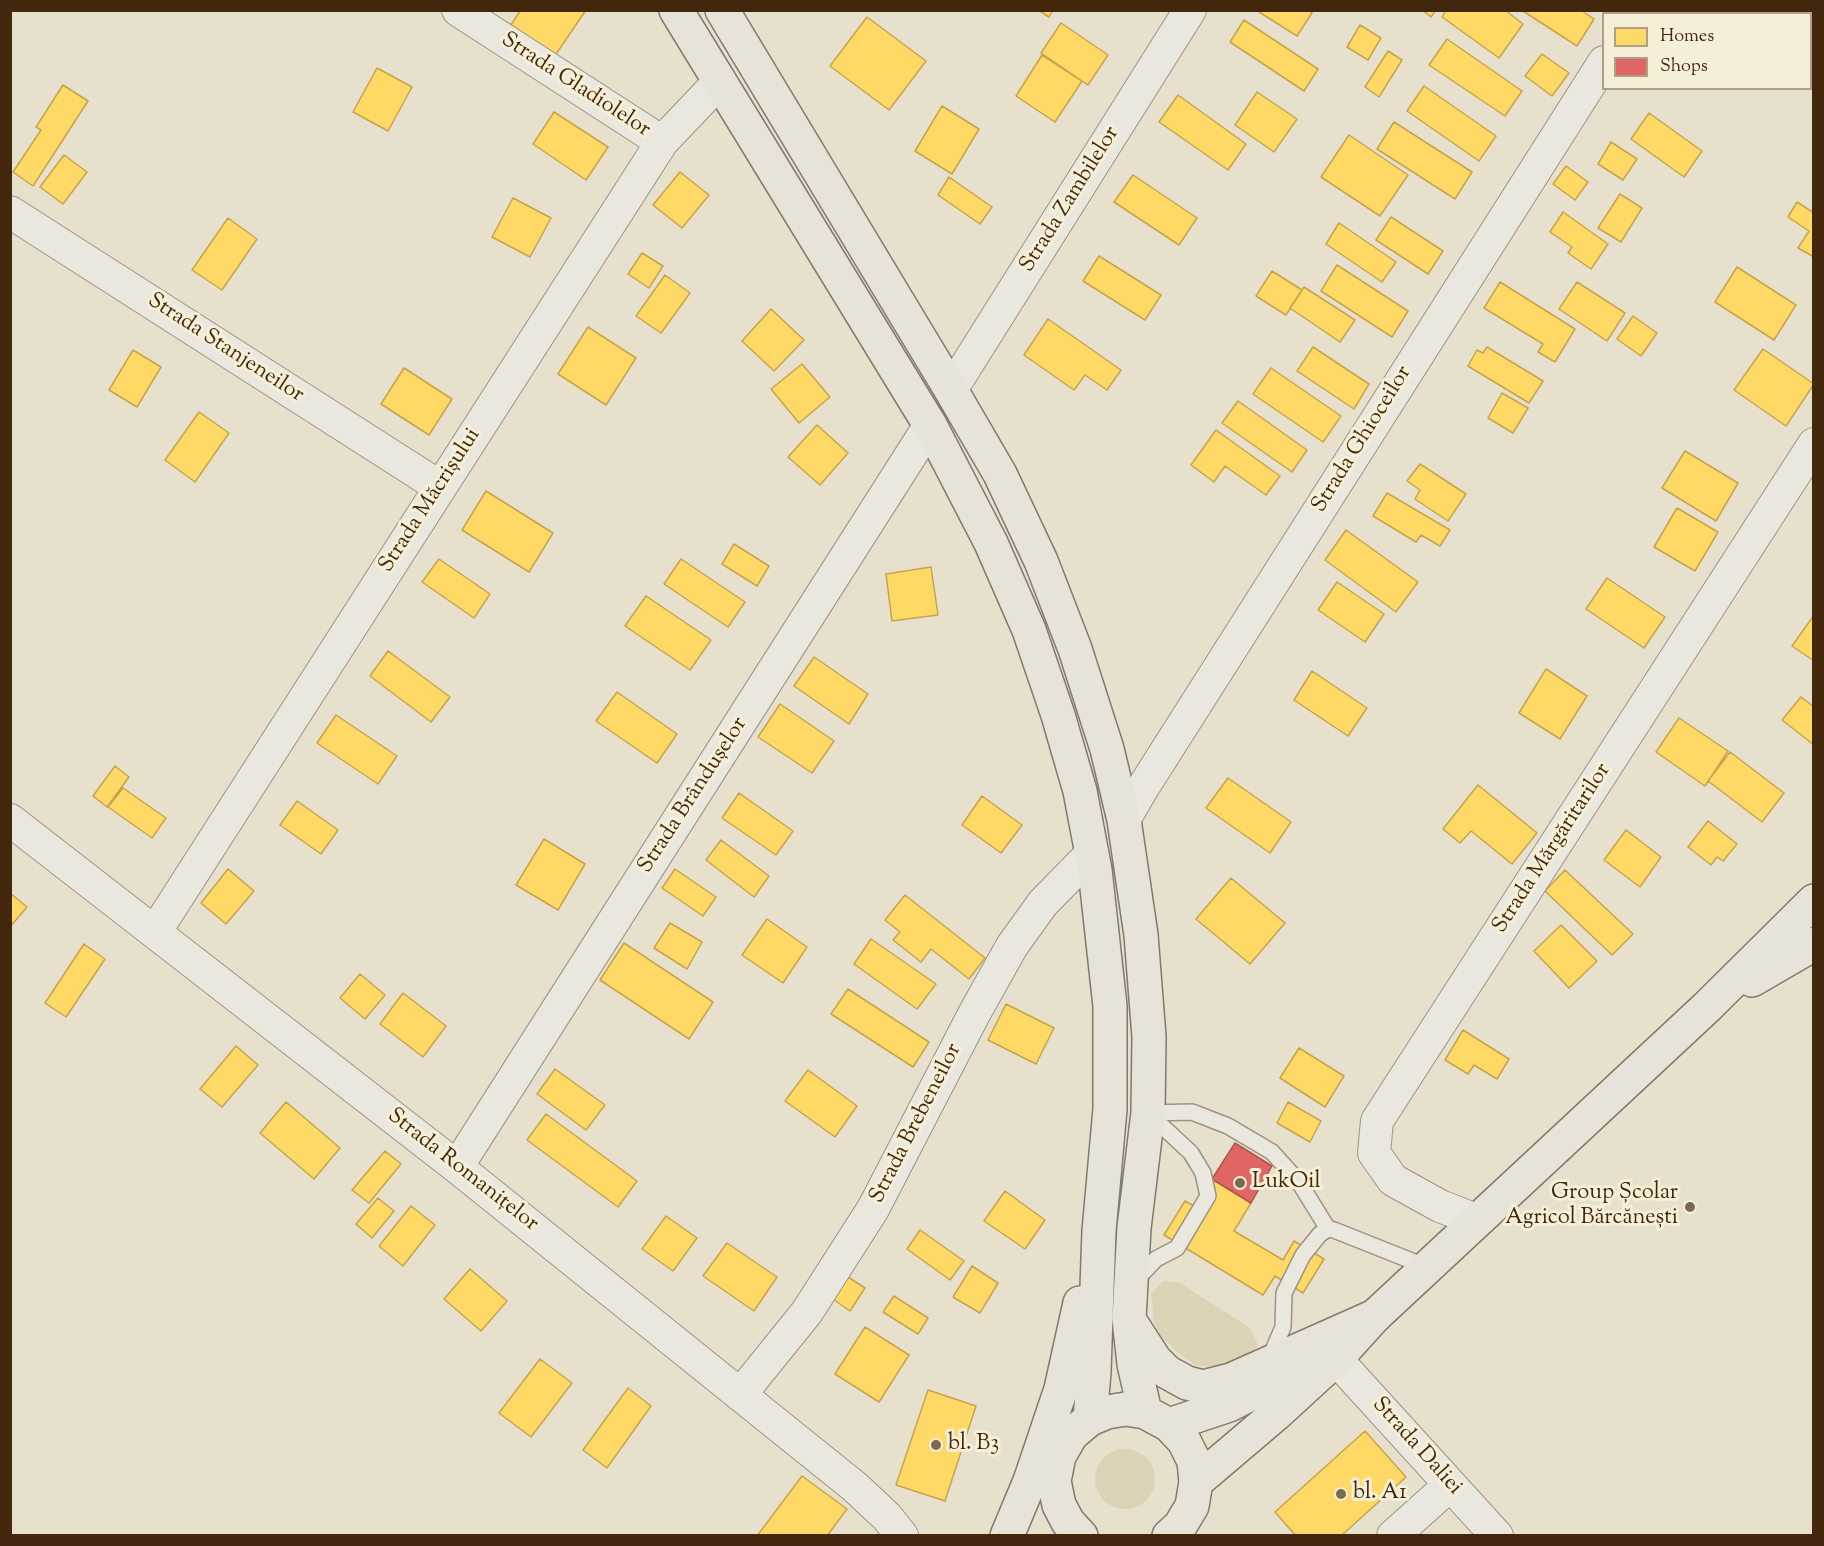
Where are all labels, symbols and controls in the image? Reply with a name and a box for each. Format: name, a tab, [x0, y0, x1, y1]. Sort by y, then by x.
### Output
legend	[1602, 12, 1812, 90]
text: Homes	[1660, 24, 1714, 50]
street label: Strada Gladiolelor	[495, 28, 655, 144]
text: Shops	[1660, 54, 1708, 80]
street label: Strada Zambilelor	[1016, 122, 1126, 278]
street label: Strada Stanjeneilor	[142, 289, 308, 409]
street label: Strada Ghioceilor	[1307, 362, 1419, 518]
street label: Strada Măcrișului	[375, 424, 487, 578]
street label: Strada Brândușelor	[634, 713, 754, 879]
street label: Strada Mărgăritarilor	[1488, 759, 1618, 939]
street label: Strada Brebeneilor	[865, 1040, 969, 1208]
street label: Strada Romanițelor	[381, 1104, 543, 1238]
place label: LukOil	[1252, 1170, 1321, 1196]
marker: LukOil	[1233, 1176, 1247, 1190]
place label: Group Școlar Agricol Bărcănești	[1505, 1181, 1678, 1232]
marker: Group Școlar Agricol Bărcănești	[1683, 1200, 1697, 1214]
street label: Strada Daliei	[1365, 1393, 1467, 1501]
place label: bl. B3	[948, 1432, 999, 1458]
marker: bl. B3	[929, 1438, 943, 1452]
place label: bl. A1	[1353, 1481, 1407, 1507]
marker: bl. A1	[1334, 1487, 1348, 1501]

